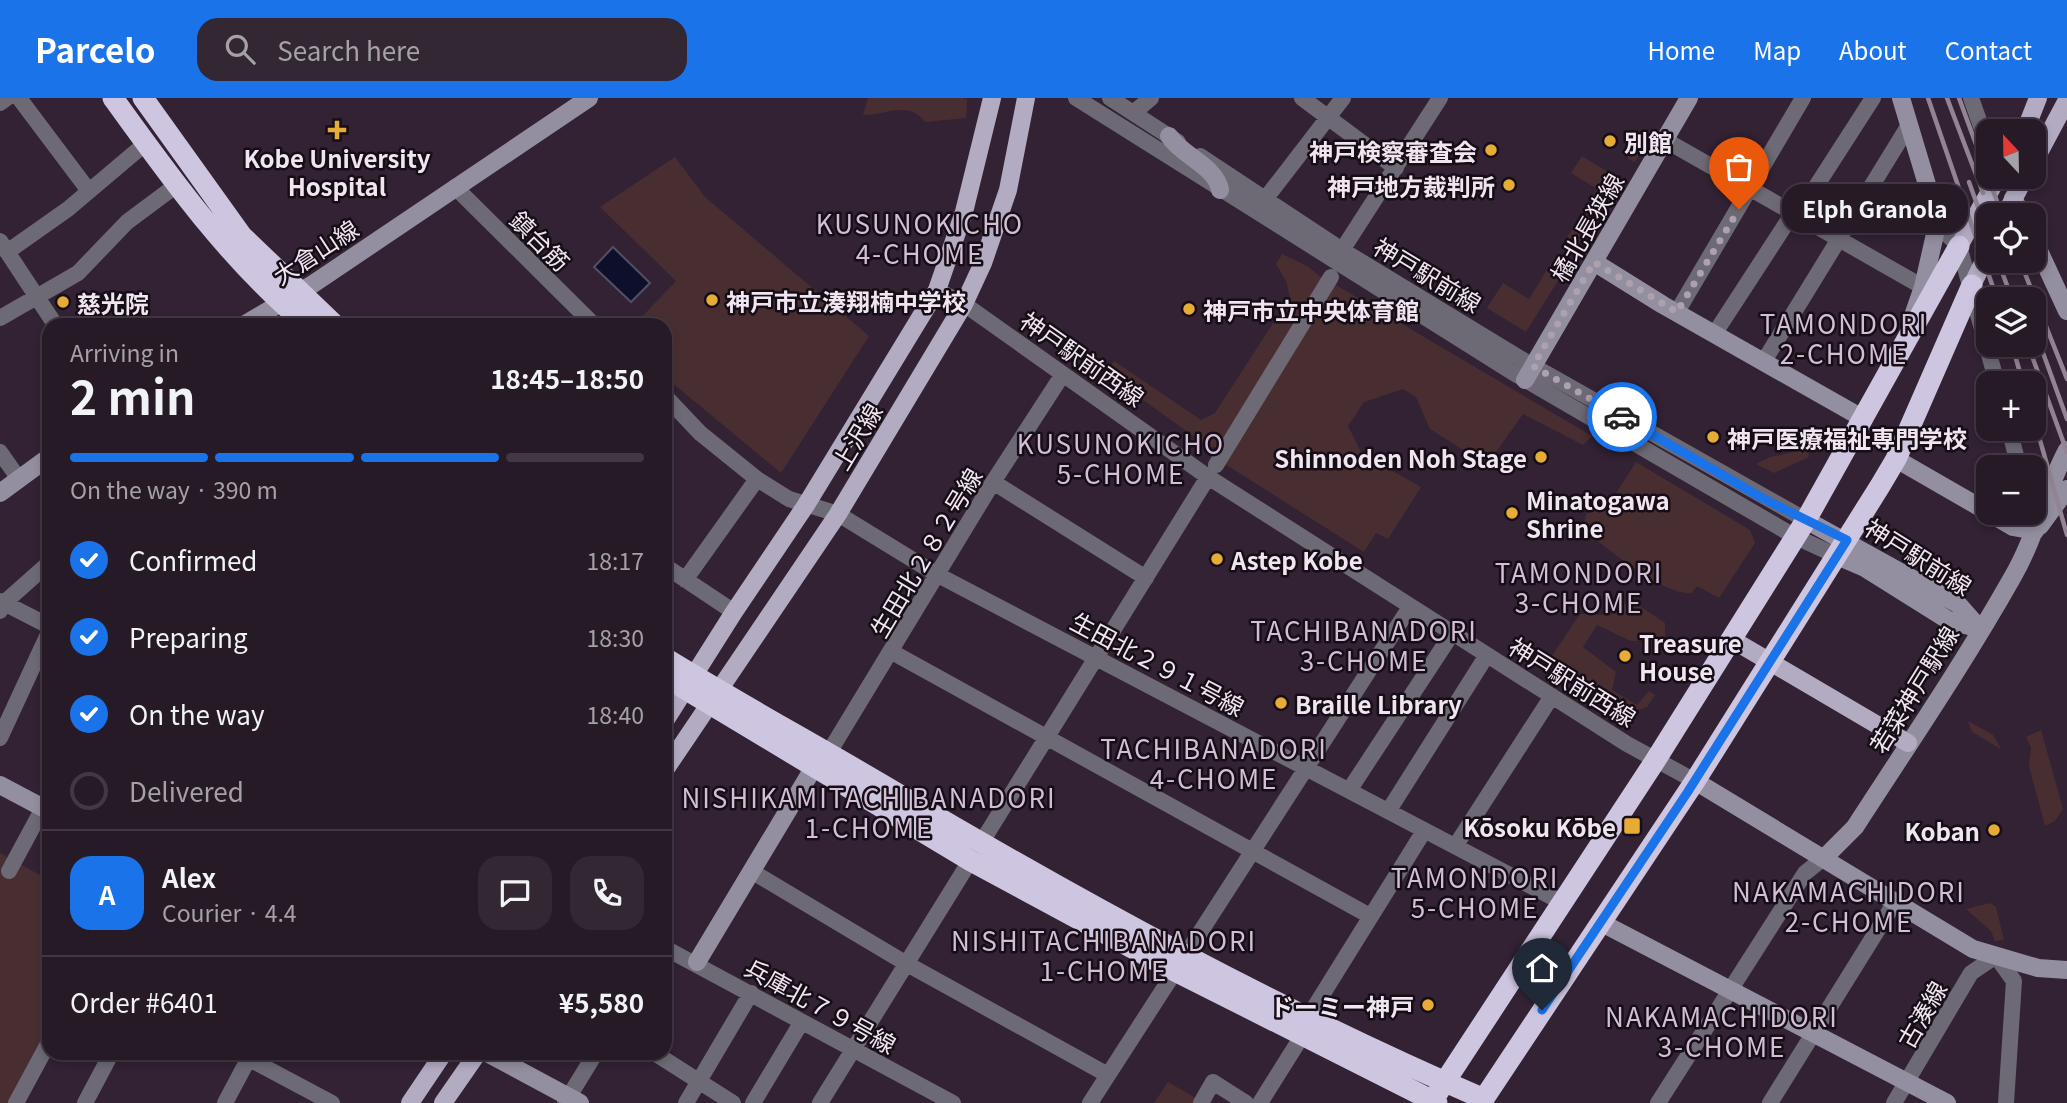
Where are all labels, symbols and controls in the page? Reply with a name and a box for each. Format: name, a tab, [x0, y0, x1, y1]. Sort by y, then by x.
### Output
search box	[197, 18, 687, 81]
text: Parcelo	[35, 25, 155, 73]
icon: search	[221, 30, 259, 68]
text: Search here	[277, 31, 420, 68]
text: Home	[1648, 32, 1715, 67]
text: Map	[1753, 32, 1801, 67]
text: About	[1839, 32, 1907, 67]
text: Contact	[1945, 32, 2032, 67]
north arrow	[1976, 119, 2046, 189]
map controls	[1976, 119, 2046, 525]
marker: Kobe University Hospital	[327, 120, 347, 140]
place label: 別館	[1624, 124, 1672, 159]
place label: 神戸検察審査会	[1309, 133, 1477, 168]
marker: 別館	[1602, 133, 1618, 149]
pin	[1709, 137, 1769, 209]
place label: Kobe University Hospital	[243, 140, 431, 203]
marker: 神戸検察審査会	[1483, 142, 1499, 158]
icon: bag	[1720, 148, 1758, 186]
street label: 橘北長狭線	[1541, 166, 1631, 288]
place label: 神戸地方裁判所	[1327, 168, 1495, 203]
marker: 神戸地方裁判所	[1501, 177, 1517, 193]
callout: Elph Granola	[1781, 184, 1966, 234]
text: Elph Granola	[1802, 191, 1948, 225]
street label: 鎮台筋	[503, 202, 579, 278]
button: locate	[1976, 203, 2046, 273]
district label: KUSUNOKICHO 4-CHOME	[816, 204, 1024, 271]
street label: 大倉山線	[265, 210, 365, 292]
street label: 神戸駅前線	[1368, 228, 1488, 320]
place label: 神戸市立湊翔楠中学校	[726, 283, 966, 318]
place label: 慈光院	[77, 285, 149, 320]
button: layers	[1976, 287, 2046, 357]
marker: 神戸市立湊翔楠中学校	[704, 292, 720, 308]
place label: 神戸市立中央体育館	[1203, 292, 1419, 327]
marker: 慈光院	[55, 294, 71, 310]
marker: 神戸市立中央体育館	[1181, 301, 1197, 317]
street label: 神戸駅前西線	[1014, 302, 1152, 414]
district label: TAMONDORI 2-CHOME	[1760, 304, 1928, 371]
text: Arriving in	[70, 335, 179, 369]
text: 18:45–18:50	[490, 359, 644, 396]
text: 2 min	[70, 362, 195, 428]
button: +	[1976, 371, 2046, 441]
courier	[1587, 382, 1657, 452]
street label: 上沢線	[822, 396, 890, 476]
icon: car	[1603, 398, 1641, 436]
place label: 神戸医療福祉専門学校	[1727, 420, 1967, 455]
district label: KUSUNOKICHO 5-CHOME	[1017, 424, 1225, 491]
marker: 神戸医療福祉専門学校	[1705, 429, 1721, 445]
place label: Shinnoden Noh Stage	[1274, 440, 1527, 475]
marker: Shinnoden Noh Stage	[1533, 449, 1549, 465]
button: −	[1976, 455, 2046, 525]
street label: 生田北２８２号線	[861, 461, 989, 643]
text: On the way · 390 m	[70, 472, 278, 506]
place label: Minatogawa Shrine	[1526, 482, 1670, 545]
marker: Minatogawa Shrine	[1504, 505, 1520, 521]
street label: 神戸駅前線	[1859, 509, 1979, 603]
icon: check	[70, 541, 108, 579]
text: Confirmed	[129, 541, 258, 578]
place label: Astep Kobe	[1230, 542, 1363, 577]
text: 18:17	[587, 543, 644, 577]
marker: Astep Kobe	[1209, 551, 1225, 567]
district label: TAMONDORI 3-CHOME	[1495, 553, 1663, 620]
street label: 生田北２９１号線	[1065, 602, 1251, 724]
district label: TACHIBANADORI 3-CHOME	[1250, 611, 1478, 678]
icon: check	[70, 618, 108, 656]
text: Preparing	[129, 618, 248, 655]
street label: 若菜神戸駅線	[1860, 619, 1966, 759]
text: 18:30	[587, 620, 644, 654]
place label: Treasure House	[1639, 625, 1742, 688]
street label: 神戸駅前西線	[1503, 628, 1643, 734]
marker: Treasure House	[1617, 648, 1633, 664]
place label: Braille Library	[1295, 686, 1462, 721]
icon: check	[70, 695, 108, 733]
text: On the way	[129, 695, 264, 732]
marker: Braille Library	[1273, 695, 1289, 711]
text: 18:40	[587, 697, 644, 731]
district label: TACHIBANADORI 4-CHOME	[1100, 729, 1328, 796]
text: Delivered	[129, 772, 244, 809]
district label: NISHIKAMITACHIBANADORI 1-CHOME	[681, 778, 1057, 845]
place label: Kōsoku Kōbe	[1463, 809, 1616, 844]
place label: Koban	[1904, 813, 1980, 848]
marker: Kōsoku Kōbe	[1622, 816, 1642, 836]
marker: Koban	[1986, 822, 2002, 838]
button: chat	[478, 856, 552, 930]
button: phone	[570, 856, 644, 930]
text: Alex	[162, 858, 216, 895]
district label: TAMONDORI 5-CHOME	[1391, 858, 1559, 925]
district label: NAKAMACHIDORI 2-CHOME	[1732, 872, 1966, 939]
text: A	[99, 875, 115, 912]
text: Courier · 4.4	[162, 895, 297, 929]
district label: NISHITACHIBANADORI 1-CHOME	[951, 921, 1257, 988]
pin	[1512, 938, 1572, 1010]
street label: 兵庫北７９号線	[739, 949, 903, 1061]
icon: home	[1523, 949, 1561, 987]
street label: 古湊線	[1888, 974, 1954, 1054]
text: Order #6401	[70, 983, 218, 1020]
text: ¥5,580	[559, 983, 644, 1020]
place label: ドーミー神戸	[1270, 988, 1414, 1023]
marker: ドーミー神戸	[1420, 997, 1436, 1013]
district label: NAKAMACHIDORI 3-CHOME	[1605, 997, 1839, 1064]

